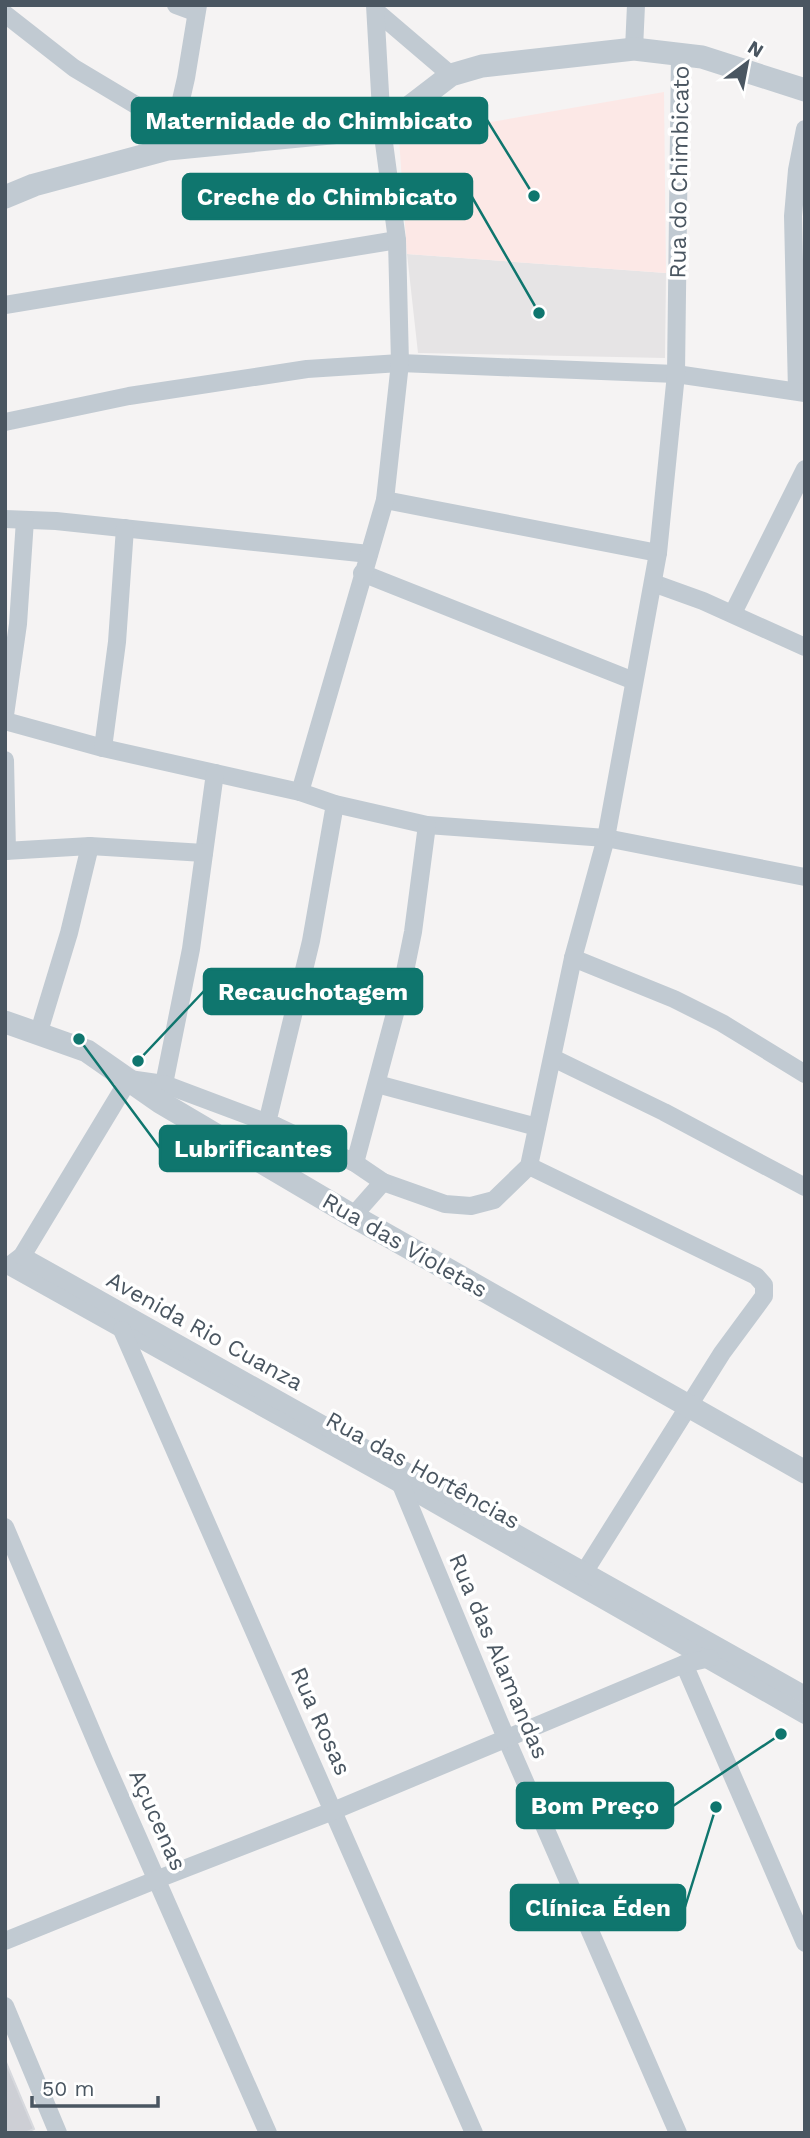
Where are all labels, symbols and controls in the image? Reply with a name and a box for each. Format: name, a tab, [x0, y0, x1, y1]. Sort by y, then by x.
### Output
north arrow	[712, 28, 782, 98]
text: N	[744, 36, 768, 62]
street label: Rua do Chimbicato	[664, 65, 695, 279]
callout: Maternidade do Chimbicato	[132, 98, 487, 143]
text: Maternidade do Chimbicato	[145, 107, 473, 135]
callout: Creche do Chimbicato	[183, 174, 472, 219]
text: Creche do Chimbicato	[197, 183, 457, 211]
callout: Recauchotagem	[204, 969, 422, 1014]
text: Recauchotagem	[218, 978, 408, 1006]
callout: Lubrificantes	[160, 1126, 346, 1171]
text: Lubrificantes	[174, 1135, 332, 1163]
street label: Rua das Violetas	[318, 1187, 492, 1304]
street label: Avenida Rio Cuanza	[102, 1266, 308, 1397]
street label: Rua das Hortências	[321, 1406, 524, 1535]
street label: Rua das Alamandas	[443, 1550, 554, 1763]
street label: Rua Rosas	[285, 1663, 356, 1779]
street label: Açucenas	[123, 1766, 192, 1875]
callout: Bom Preço	[517, 1783, 673, 1828]
text: Bom Preço	[531, 1792, 659, 1820]
callout: Clínica Éden	[511, 1885, 685, 1930]
text: Clínica Éden	[525, 1894, 671, 1922]
scale bar	[32, 2064, 158, 2108]
text: 50 m	[42, 2076, 94, 2101]

